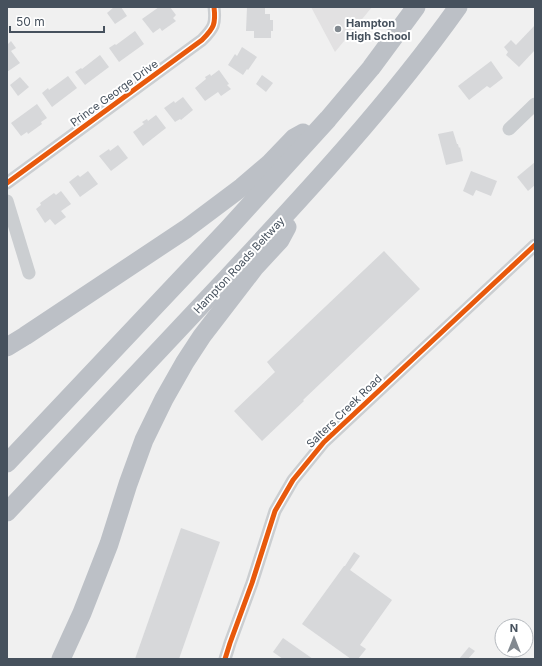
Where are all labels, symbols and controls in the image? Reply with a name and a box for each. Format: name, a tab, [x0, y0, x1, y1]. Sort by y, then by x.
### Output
scale bar	[10, 8, 104, 34]
text: 50 m	[16, 14, 45, 29]
place label: Hampton High School	[346, 16, 411, 43]
marker: Hampton High School	[333, 24, 343, 34]
street label: Prince George Drive	[67, 56, 161, 130]
street label: Hampton Roads Beltway	[190, 214, 288, 316]
street label: Salters Creek Road	[303, 371, 385, 451]
north arrow	[494, 618, 534, 658]
text: N	[510, 621, 518, 635]

